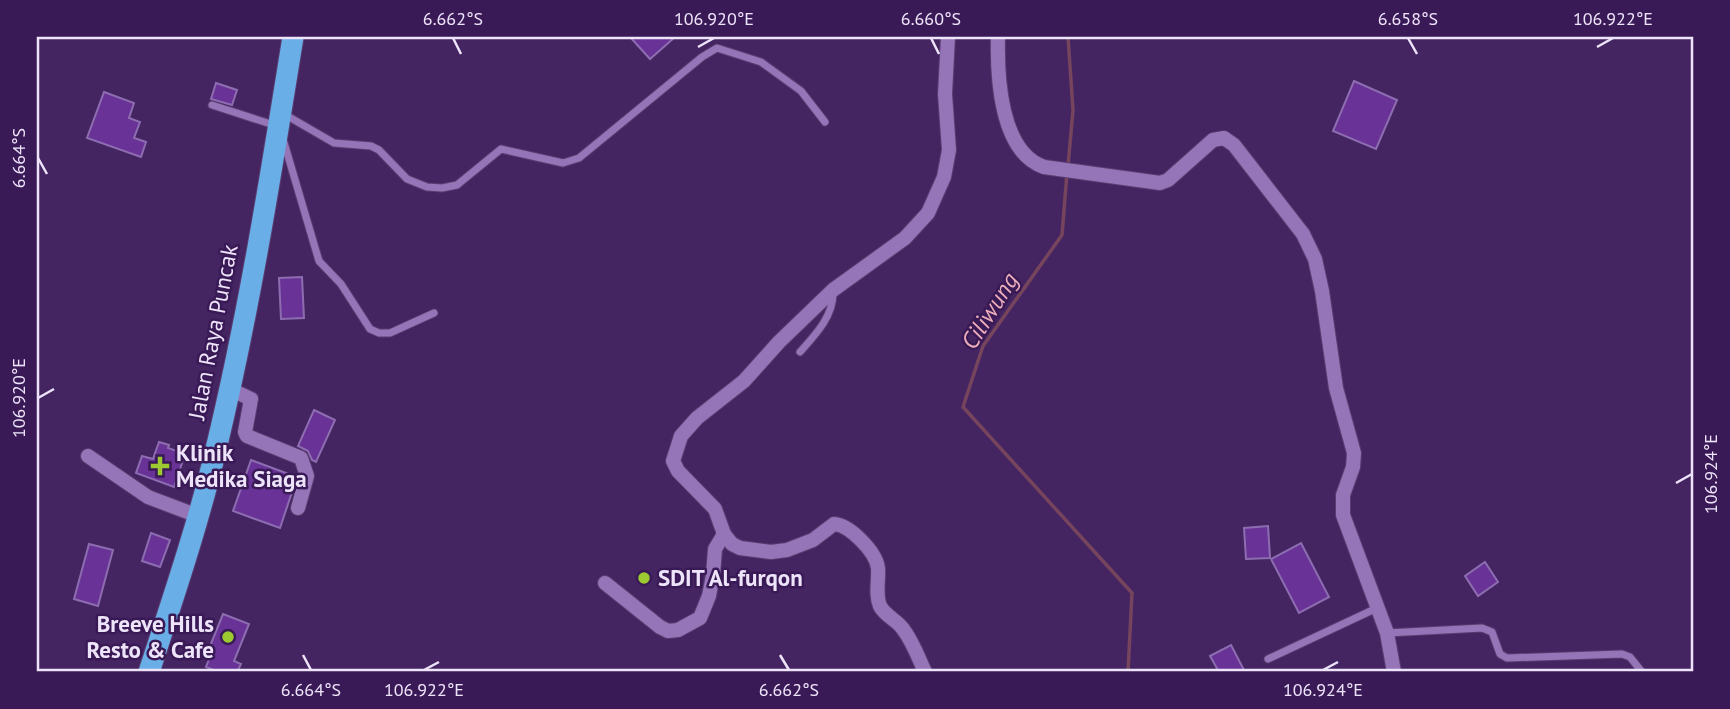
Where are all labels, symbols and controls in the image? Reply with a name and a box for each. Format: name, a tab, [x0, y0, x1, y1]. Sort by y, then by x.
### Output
text: 6.662°S	[423, 7, 483, 30]
text: 106.920°E	[674, 7, 754, 30]
text: 6.660°S	[901, 7, 961, 30]
text: 6.658°S	[1378, 7, 1438, 30]
text: 106.922°E	[1573, 7, 1653, 30]
text: 6.664°S	[7, 128, 30, 188]
street label: Jalan Raya Puncak	[181, 242, 244, 423]
water label: Ciliwung	[954, 267, 1025, 355]
text: 106.920°E	[7, 358, 30, 438]
text: 106.924°E	[1699, 434, 1722, 514]
place label: Klinik Medika Siaga	[176, 438, 307, 493]
marker: Klinik Medika Siaga	[150, 456, 170, 476]
place label: SDIT Al-furqon	[658, 563, 803, 592]
marker: SDIT Al-furqon	[636, 570, 652, 586]
place label: Breeve Hills Resto & Cafe	[87, 609, 214, 664]
marker: Breeve Hills Resto & Cafe	[220, 629, 236, 645]
text: 6.664°S	[281, 678, 341, 701]
text: 106.922°E	[384, 678, 464, 701]
text: 6.662°S	[759, 678, 819, 701]
text: 106.924°E	[1283, 678, 1363, 701]

